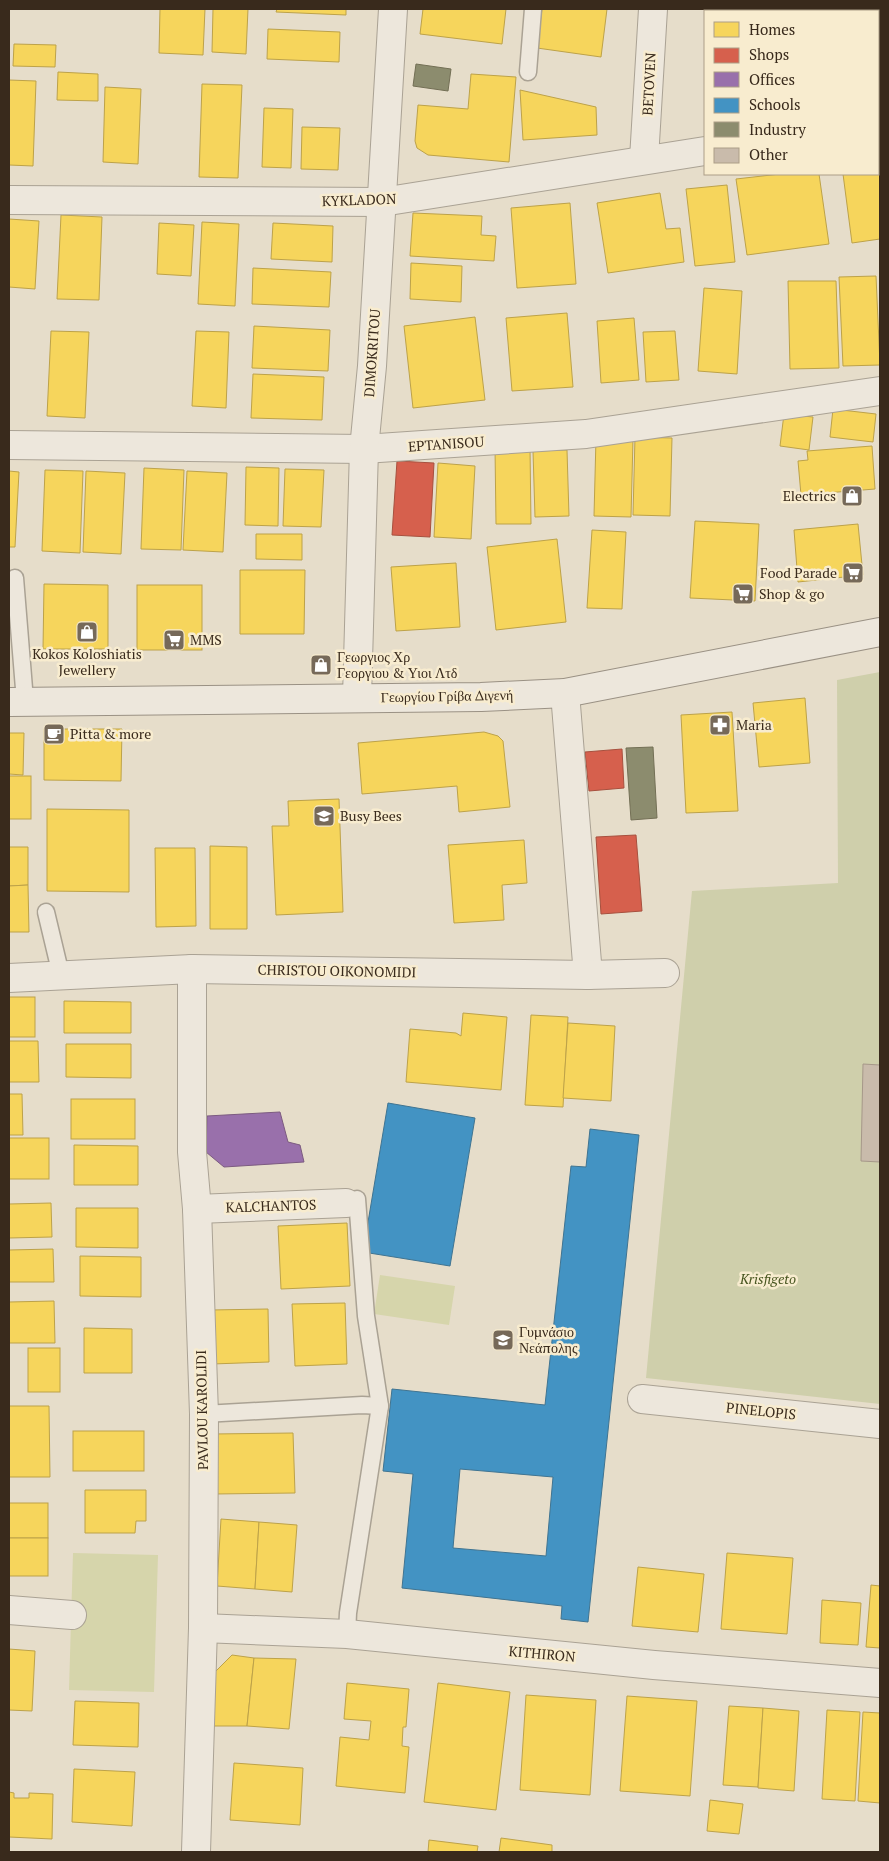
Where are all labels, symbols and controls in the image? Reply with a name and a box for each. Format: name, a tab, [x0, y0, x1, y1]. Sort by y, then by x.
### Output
legend	[704, 10, 879, 175]
text: Homes	[749, 19, 795, 39]
text: Shops	[749, 44, 789, 64]
street label: BETOVEN	[637, 52, 660, 116]
text: Offices	[749, 69, 795, 89]
text: Schools	[749, 94, 800, 114]
text: Industry	[749, 119, 806, 139]
text: Other	[749, 144, 788, 164]
street label: KYKLADON	[321, 189, 397, 210]
street label: DIMOKRITOU	[359, 308, 384, 398]
street label: EPTANISOU	[407, 431, 485, 456]
shop icon: Electrics	[840, 484, 864, 508]
place label: Electrics	[783, 486, 836, 505]
supermarket icon: Food Parade	[841, 561, 865, 585]
place label: Food Parade	[760, 563, 837, 582]
supermarket icon: Shop & go	[731, 582, 755, 606]
place label: Shop & go	[759, 584, 825, 603]
shop icon: Kokos Koloshiatis Jewellery	[75, 620, 99, 644]
supermarket icon: MMS	[162, 628, 186, 652]
place label: MMS	[190, 630, 222, 649]
place label: Kokos Koloshiatis Jewellery	[32, 644, 142, 679]
place label: Γεωργιος Χρ Γεοργιου & Υιοι Λτδ	[337, 647, 458, 682]
shop icon: Γεωργιος Χρ Γεοργιου & Υιοι Λτδ	[309, 653, 333, 677]
street label: Γεωργίου Γρίβα Διγενή	[381, 685, 513, 706]
pharmacy icon: Maria	[708, 713, 732, 737]
place label: Maria	[736, 715, 772, 734]
cafe icon: Pitta & more	[42, 722, 66, 746]
place label: Pitta & more	[70, 724, 151, 743]
school or university icon: Busy Bees	[312, 804, 336, 828]
place label: Busy Bees	[340, 806, 402, 825]
street label: CHRISTOU OIKONOMIDI	[257, 960, 417, 981]
street label: KALCHANTOS	[225, 1194, 317, 1217]
park label: Krisfigeto	[739, 1269, 796, 1288]
place label: Γυμνάσιο Νεάπολης	[519, 1322, 578, 1357]
school or university icon: Γυμνάσιο Νεάπολης	[491, 1328, 515, 1352]
street label: PAVLOU KAROLIDI	[191, 1350, 212, 1470]
street label: PINELOPIS	[725, 1397, 797, 1424]
street label: KITHIRON	[508, 1641, 576, 1666]

